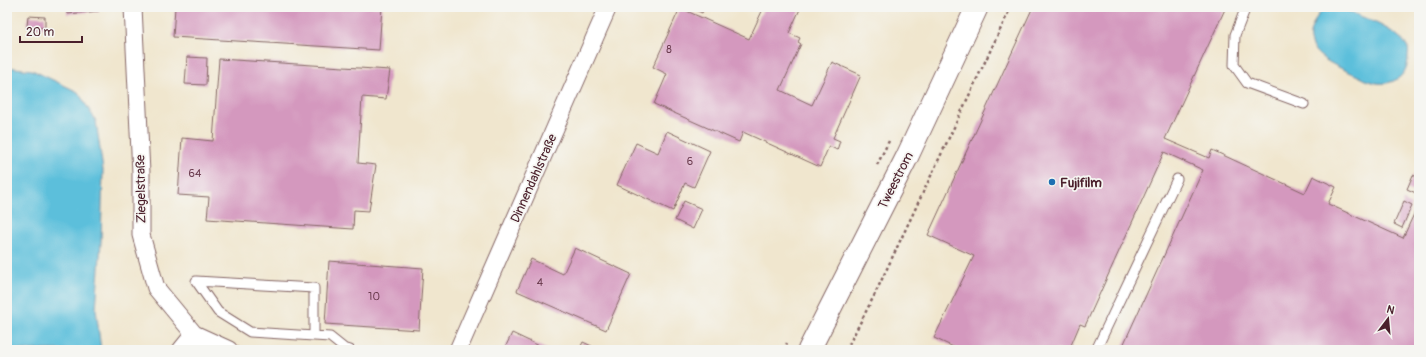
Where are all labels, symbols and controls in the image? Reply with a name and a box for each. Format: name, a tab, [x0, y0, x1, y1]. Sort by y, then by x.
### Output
scale bar	[20, 18, 82, 44]
text: 20 m	[26, 25, 55, 40]
house number: 8	[666, 43, 672, 56]
street label: Dinnendahlstraße	[507, 131, 561, 225]
street label: Tweestrom	[875, 149, 917, 212]
street label: Ziegelstraße	[132, 154, 150, 224]
house number: 6	[687, 155, 693, 168]
house number: 64	[189, 167, 202, 180]
place label: Fujifilm	[1060, 175, 1102, 191]
marker: Fujifilm	[1047, 177, 1057, 187]
house number: 4	[537, 276, 544, 289]
house number: 10	[368, 290, 380, 303]
north arrow	[1368, 299, 1408, 339]
text: N	[1385, 303, 1397, 317]

